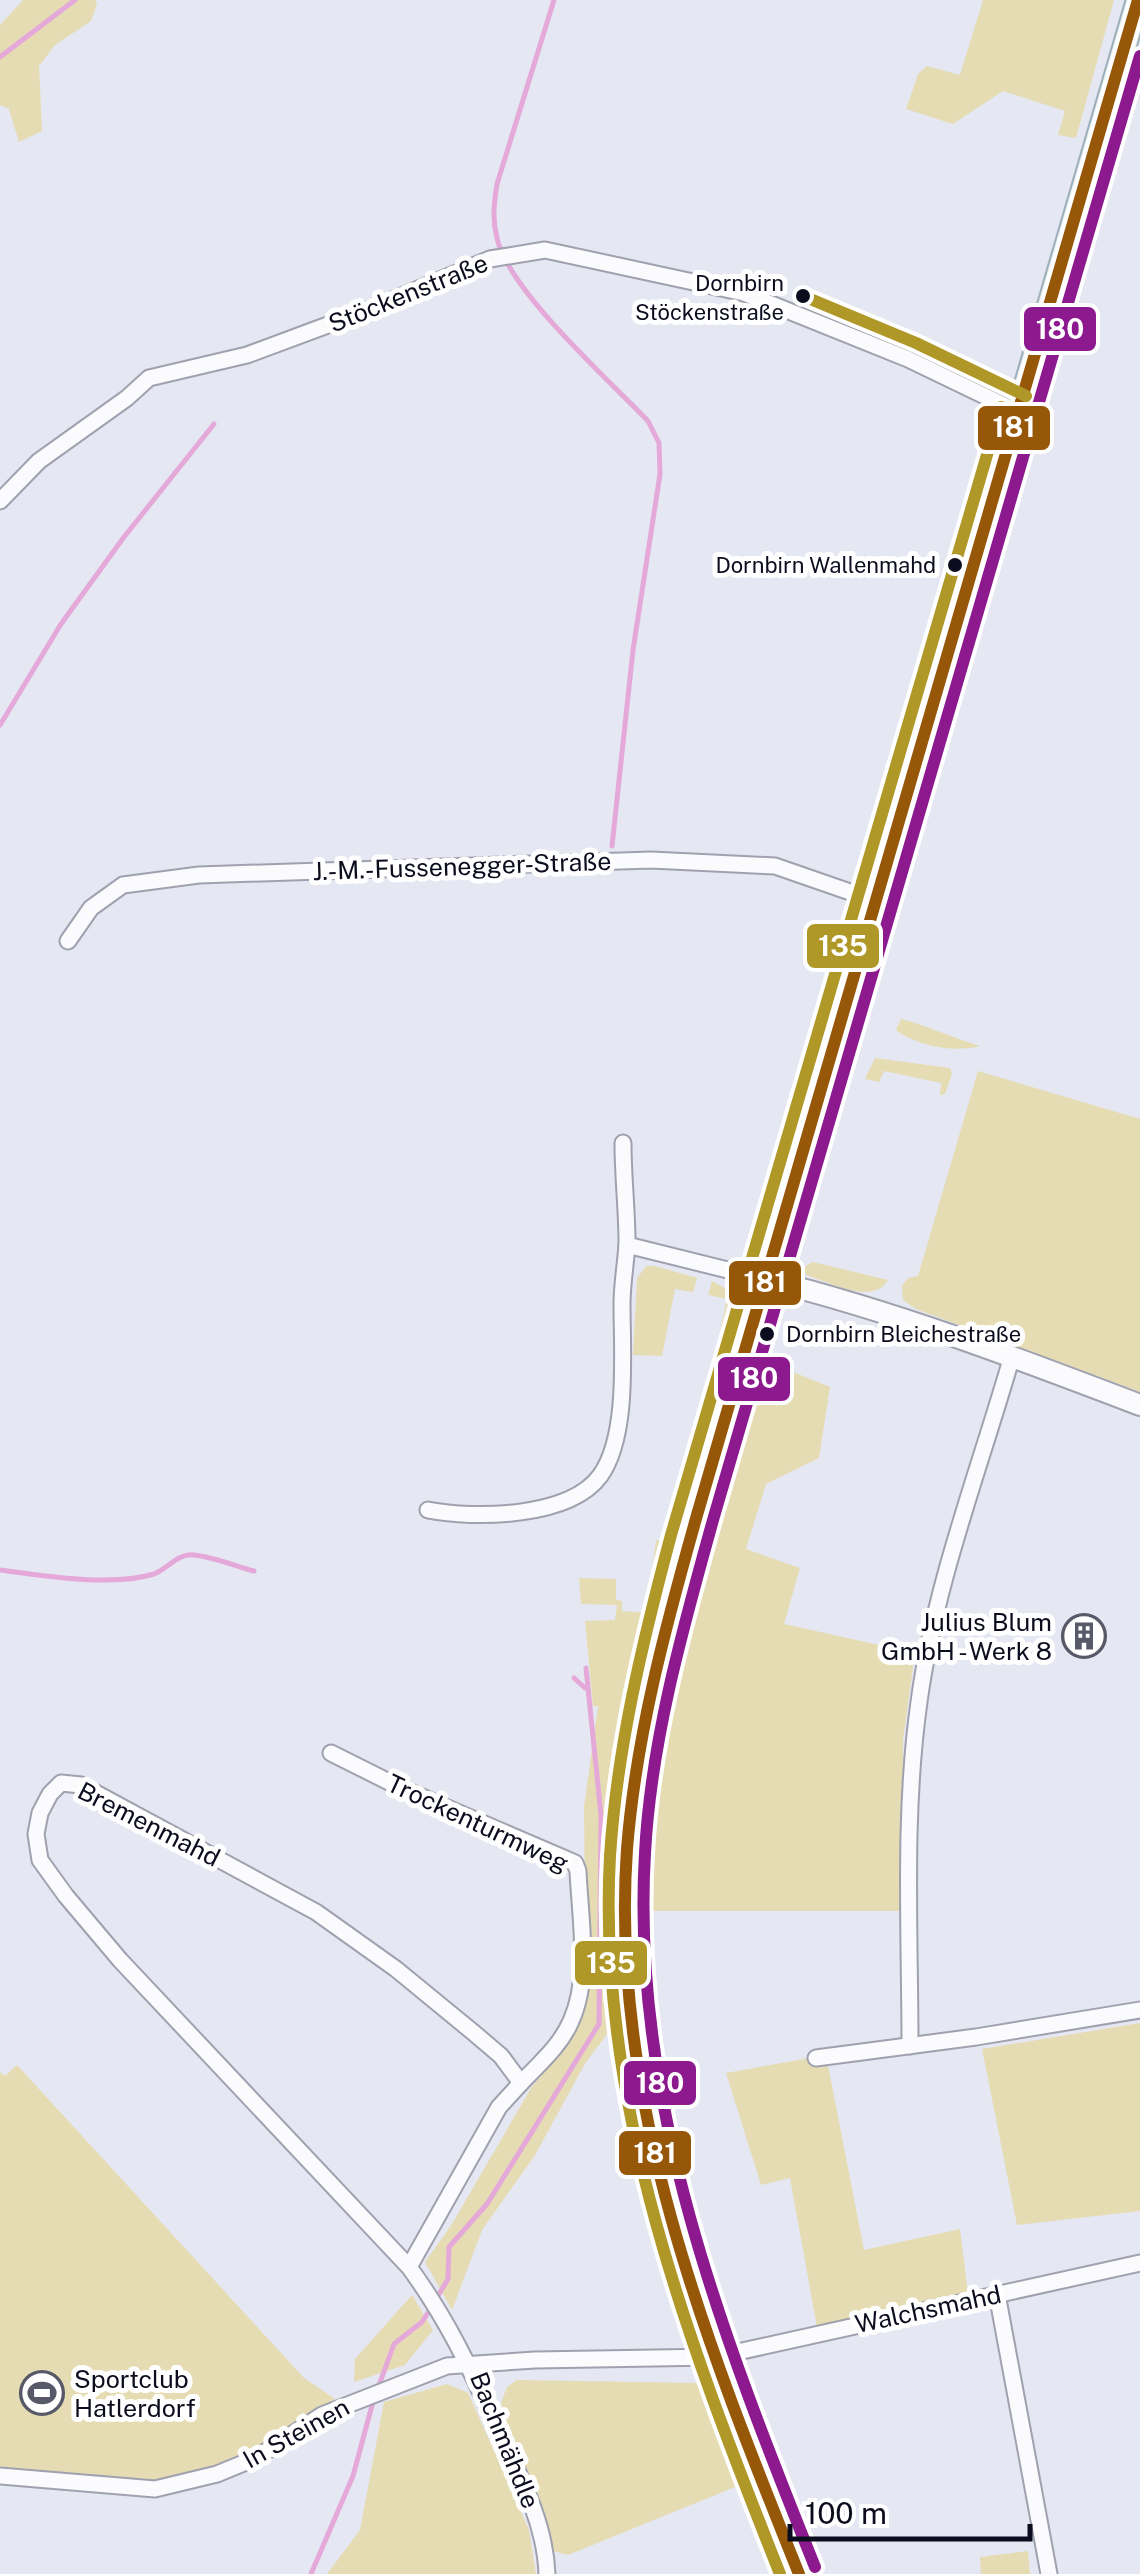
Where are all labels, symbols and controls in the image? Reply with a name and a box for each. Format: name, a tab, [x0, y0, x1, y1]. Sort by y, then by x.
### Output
street label: Stöckenstraße	[324, 247, 492, 339]
place label: Dornbirn Stöckenstraße	[635, 270, 784, 325]
marker: Dornbirn Stöckenstraße	[793, 286, 813, 306]
line badge: 180	[1022, 305, 1098, 353]
text: 180	[1036, 312, 1084, 345]
line badge: 181	[976, 404, 1052, 452]
text: 181	[993, 410, 1035, 443]
place label: Dornbirn Wallenmahd	[715, 552, 936, 578]
marker: Dornbirn Wallenmahd	[945, 555, 965, 575]
street label: J.-M.-Fussenegger-Straße	[312, 846, 612, 886]
line badge: 135	[805, 922, 881, 970]
text: 135	[818, 929, 868, 962]
line badge: 181	[727, 1259, 803, 1307]
text: 181	[744, 1265, 786, 1298]
place label: Dornbirn Bleichestraße	[786, 1321, 1021, 1347]
marker: Dornbirn Bleichestraße	[757, 1324, 777, 1344]
line badge: 180	[716, 1355, 792, 1403]
text: 180	[730, 1361, 778, 1394]
place label: Julius Blum GmbH - Werk 8	[881, 1607, 1052, 1666]
building icon: Julius Blum GmbH - Werk 8	[1061, 1613, 1107, 1659]
street label: Trockenturmweg	[382, 1768, 574, 1878]
street label: Bremenmahd	[73, 1775, 225, 1873]
line badge: 135	[573, 1939, 649, 1987]
text: 135	[586, 1946, 636, 1979]
line badge: 180	[622, 2059, 698, 2107]
text: 180	[636, 2066, 684, 2099]
line badge: 181	[617, 2129, 693, 2177]
text: 181	[634, 2136, 676, 2169]
street label: Walchsmahd	[852, 2279, 1004, 2339]
place label: Sportclub Hatlerdorf	[74, 2364, 196, 2423]
street label: Bachmähdle	[464, 2367, 546, 2513]
sports icon: Sportclub Hatlerdorf	[19, 2370, 65, 2416]
street label: In Steinen	[238, 2392, 354, 2474]
scale bar	[790, 2479, 1030, 2541]
text: 100 m	[805, 2495, 887, 2531]

